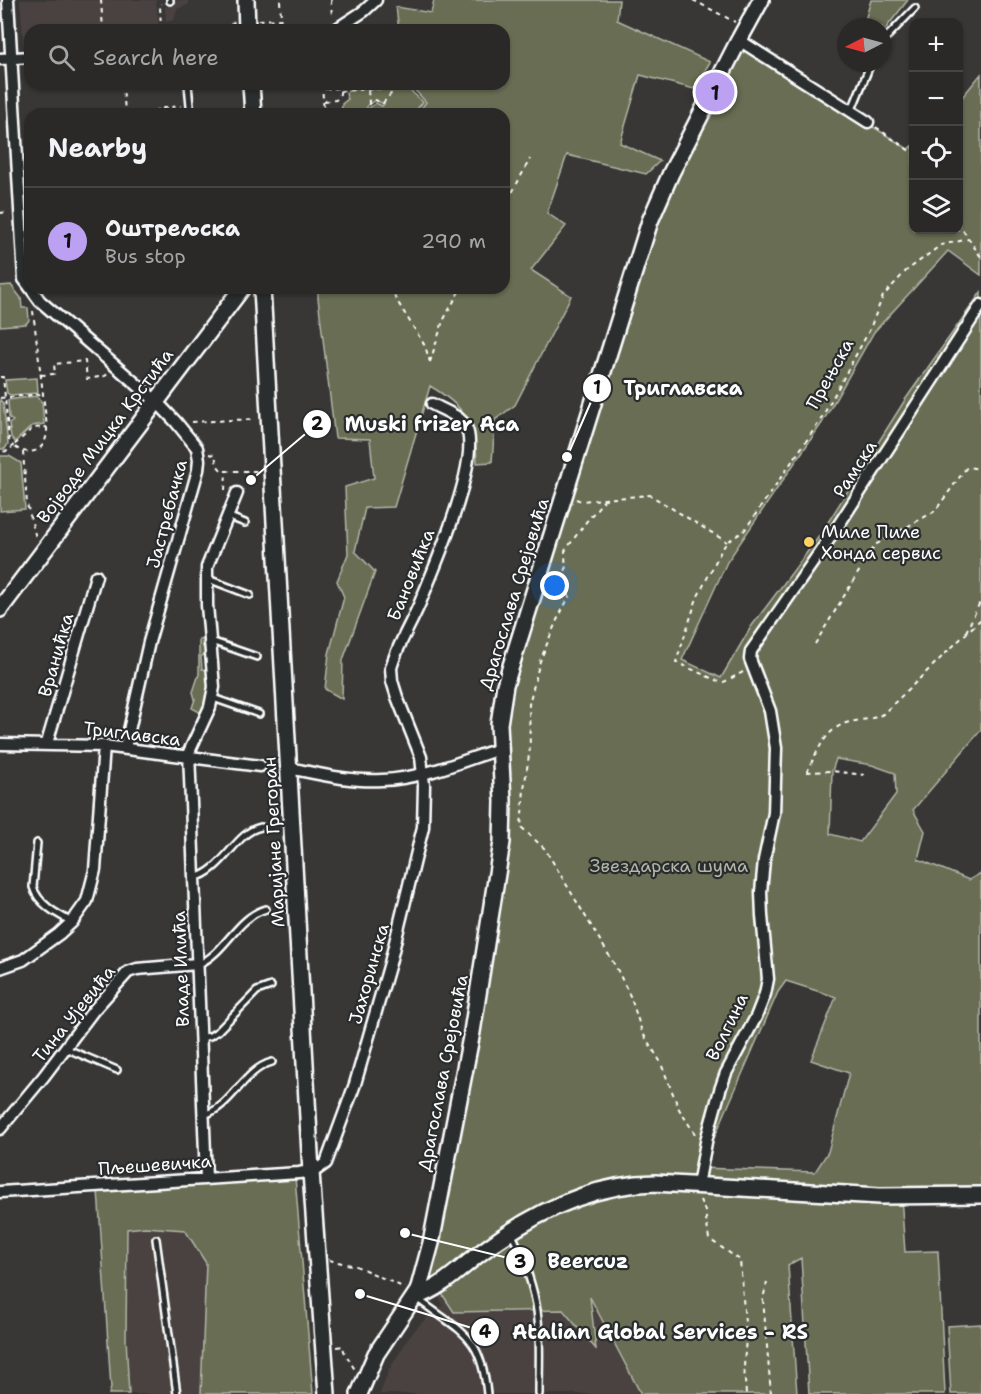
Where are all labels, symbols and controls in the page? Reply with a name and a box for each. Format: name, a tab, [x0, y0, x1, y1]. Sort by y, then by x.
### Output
north arrow	[837, 18, 891, 72]
map controls	[909, 18, 963, 234]
button: +	[909, 18, 963, 72]
search box	[24, 24, 510, 90]
icon: search	[45, 41, 78, 74]
text: Search here	[93, 43, 219, 72]
pin: 1	[696, 70, 734, 115]
button: −	[909, 72, 963, 126]
button: locate	[909, 126, 963, 180]
text: Nearby	[48, 130, 147, 165]
button: layers	[909, 180, 963, 234]
text: Оштрељска	[105, 214, 240, 243]
text: 1	[63, 228, 72, 254]
text: 290 m	[421, 228, 486, 254]
text: Bus stop	[105, 243, 186, 269]
street label: Прењска	[801, 335, 859, 413]
street label: Војводе Мицка Крстића	[31, 344, 179, 528]
callout: Триглавска	[582, 369, 754, 407]
text: Триглавска	[624, 375, 743, 401]
text: 1	[593, 376, 601, 400]
callout: Muski frizer Aca	[302, 405, 531, 443]
text: Muski frizer Aca	[345, 411, 520, 437]
text: 2	[311, 412, 324, 436]
street label: Рамска	[828, 436, 882, 502]
street label: Јастребачка	[141, 457, 193, 571]
street label: Драгослава Срејовића	[473, 495, 555, 693]
place label: Миле Пиле Хонда сервис	[821, 520, 941, 565]
street label: Бановићка	[382, 525, 440, 625]
marker: Миле Пиле Хонда сервис	[802, 535, 816, 549]
your location	[540, 571, 569, 600]
street label: Вранићка	[33, 610, 79, 700]
street label: Триглавска	[82, 716, 182, 752]
street label: Маријане Грегоран	[258, 756, 290, 928]
park label: Звездарска шума	[590, 854, 748, 878]
street label: Владе Илића	[167, 911, 195, 1027]
street label: Јахоринска	[343, 921, 395, 1027]
street label: Тина Ујевића	[27, 960, 121, 1068]
street label: Драгослава Срејовића	[412, 973, 474, 1173]
street label: Волгина	[700, 989, 754, 1065]
street label: Пљешевичка	[98, 1149, 212, 1181]
callout: Beercuz	[505, 1242, 640, 1280]
text: Beercuz	[548, 1248, 628, 1274]
text: 3	[514, 1250, 526, 1274]
callout: Atalian Global Services - RS	[470, 1313, 821, 1351]
text: Atalian Global Services - RS	[512, 1319, 808, 1345]
text: 4	[479, 1320, 492, 1344]

